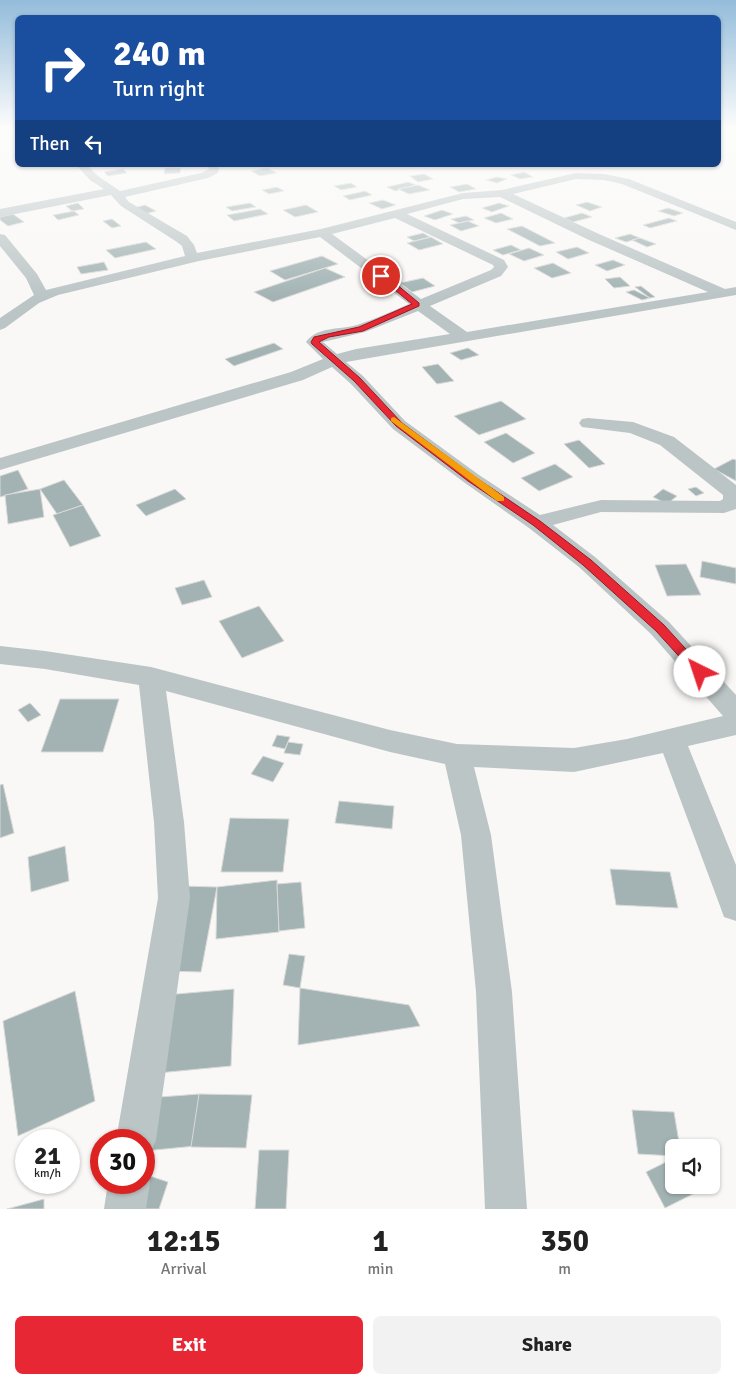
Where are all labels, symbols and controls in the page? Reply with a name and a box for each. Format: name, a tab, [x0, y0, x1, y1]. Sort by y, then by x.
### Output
text: 240 m	[113, 32, 206, 75]
icon: right	[30, 35, 95, 100]
text: Turn right	[113, 75, 205, 102]
icon: left	[80, 130, 108, 158]
text: Then	[30, 132, 70, 156]
pin	[360, 255, 402, 297]
icon: arrive	[367, 262, 395, 290]
position arrow	[673, 645, 725, 697]
speed limit sign: 30	[90, 1129, 155, 1194]
map controls	[665, 1139, 720, 1194]
button: sound	[665, 1139, 720, 1194]
text: 21	[34, 1140, 61, 1171]
text: km/h	[34, 1166, 61, 1181]
text: 12:15	[147, 1223, 221, 1260]
text: 1	[372, 1223, 389, 1260]
text: 350	[540, 1223, 589, 1260]
text: Arrival	[161, 1259, 207, 1279]
text: min	[368, 1259, 393, 1279]
text: m	[558, 1259, 571, 1279]
button: Exit	[15, 1316, 363, 1374]
button: Share	[373, 1316, 721, 1374]

